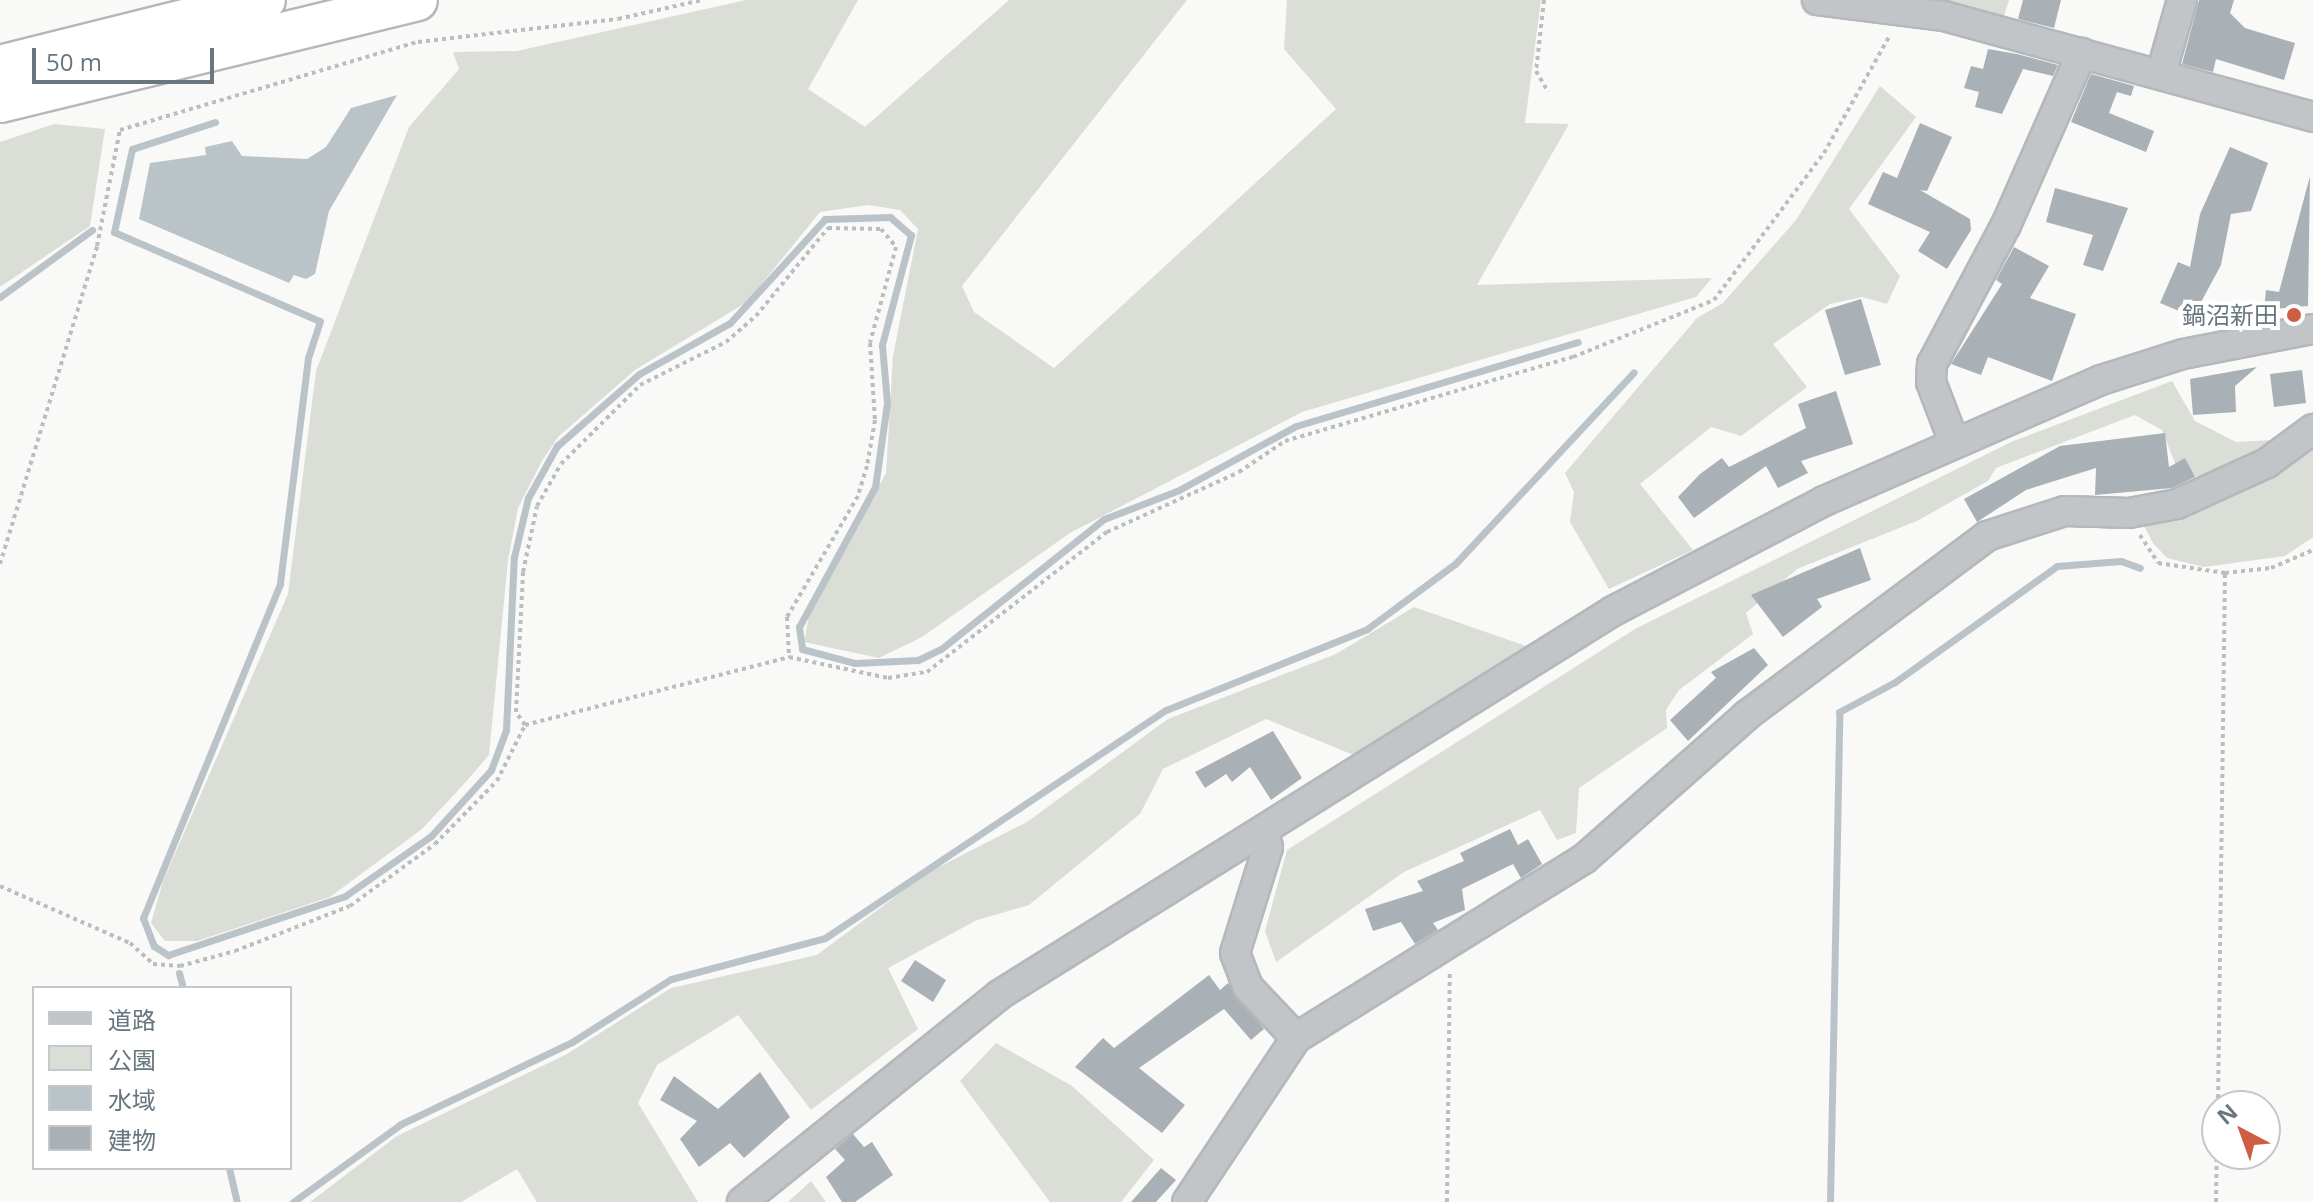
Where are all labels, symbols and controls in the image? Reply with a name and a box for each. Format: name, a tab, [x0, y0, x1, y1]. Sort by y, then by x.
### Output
scale bar	[36, 32, 218, 82]
text: 50 m	[46, 45, 102, 78]
place label: 鍋沼新田	[2182, 301, 2278, 329]
marker: 鍋沼新田	[2285, 306, 2303, 324]
legend	[32, 986, 292, 1170]
text: 道路	[108, 1003, 156, 1036]
text: 公園	[108, 1043, 156, 1076]
text: 水域	[108, 1083, 156, 1116]
north arrow	[2201, 1090, 2281, 1170]
text: N	[2210, 1096, 2243, 1131]
text: 建物	[108, 1123, 156, 1156]

